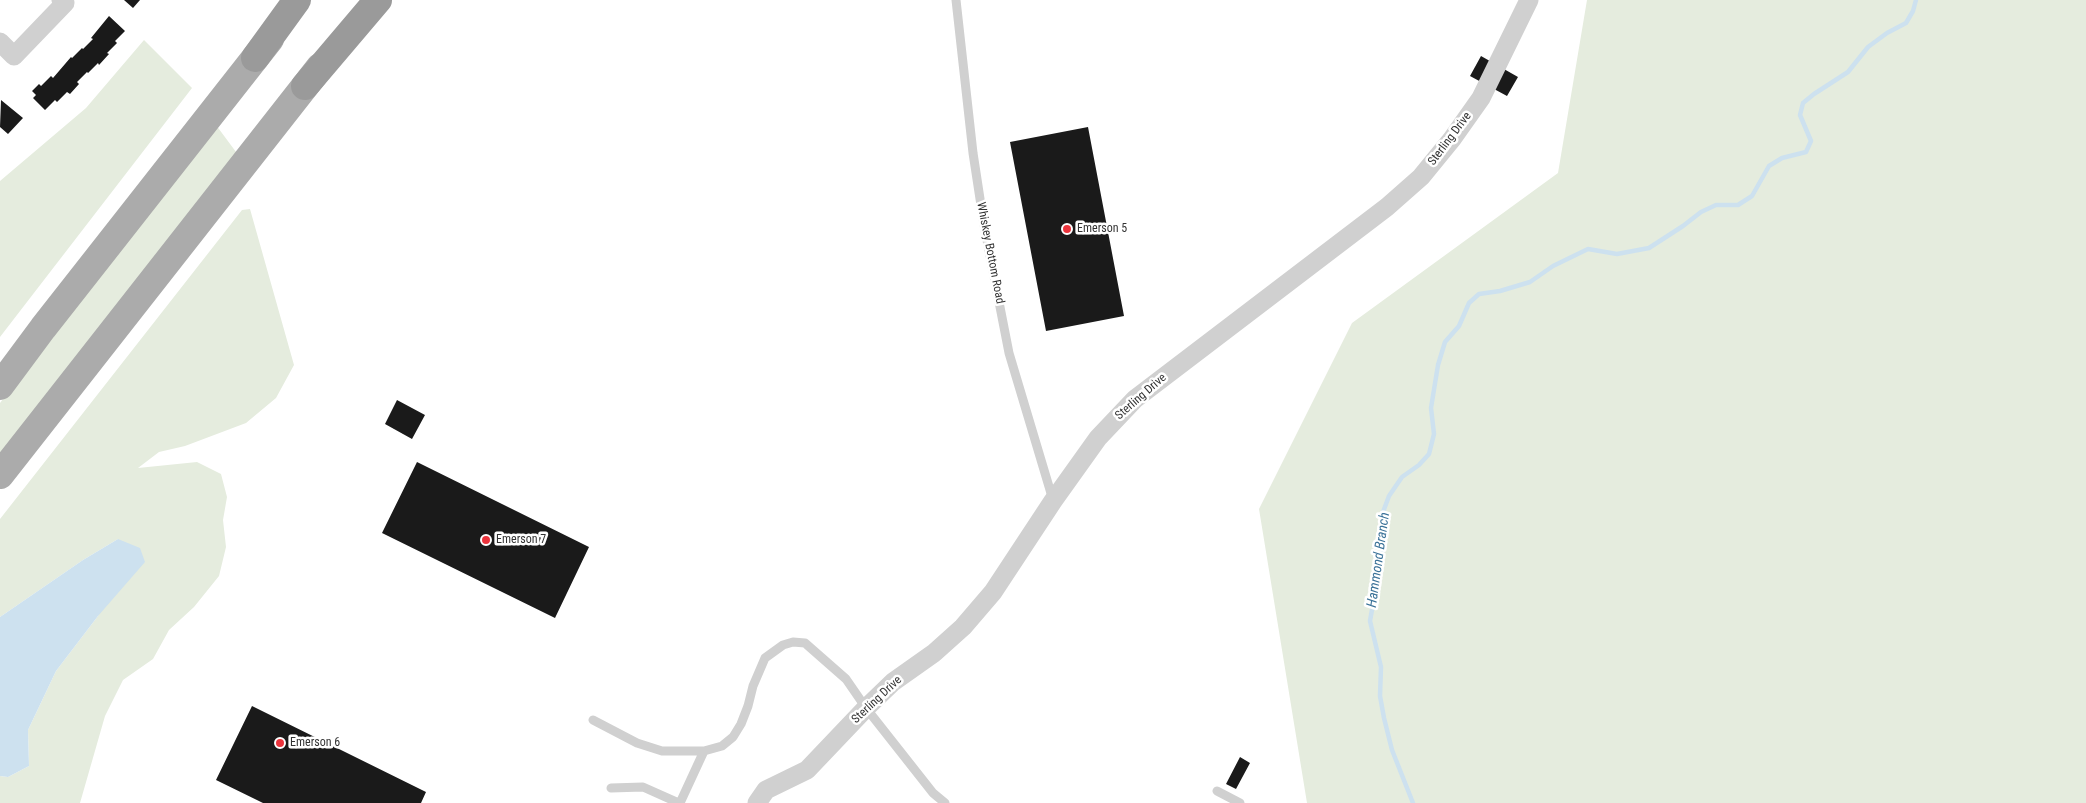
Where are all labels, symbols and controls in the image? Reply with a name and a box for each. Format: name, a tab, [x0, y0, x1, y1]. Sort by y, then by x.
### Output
street label: Sterling Drive	[1425, 110, 1475, 168]
street label: Whiskey Bottom Road	[973, 201, 1007, 305]
place label: Emerson 5	[1077, 222, 1127, 236]
marker: Emerson 5	[1061, 223, 1073, 235]
street label: Sterling Drive	[1113, 371, 1169, 423]
water label: Hammond Branch	[1364, 511, 1394, 609]
place label: Emerson 7	[496, 533, 546, 547]
marker: Emerson 7	[480, 534, 492, 546]
street label: Sterling Drive	[849, 673, 905, 727]
place label: Emerson 6	[290, 736, 340, 750]
marker: Emerson 6	[274, 737, 286, 749]

